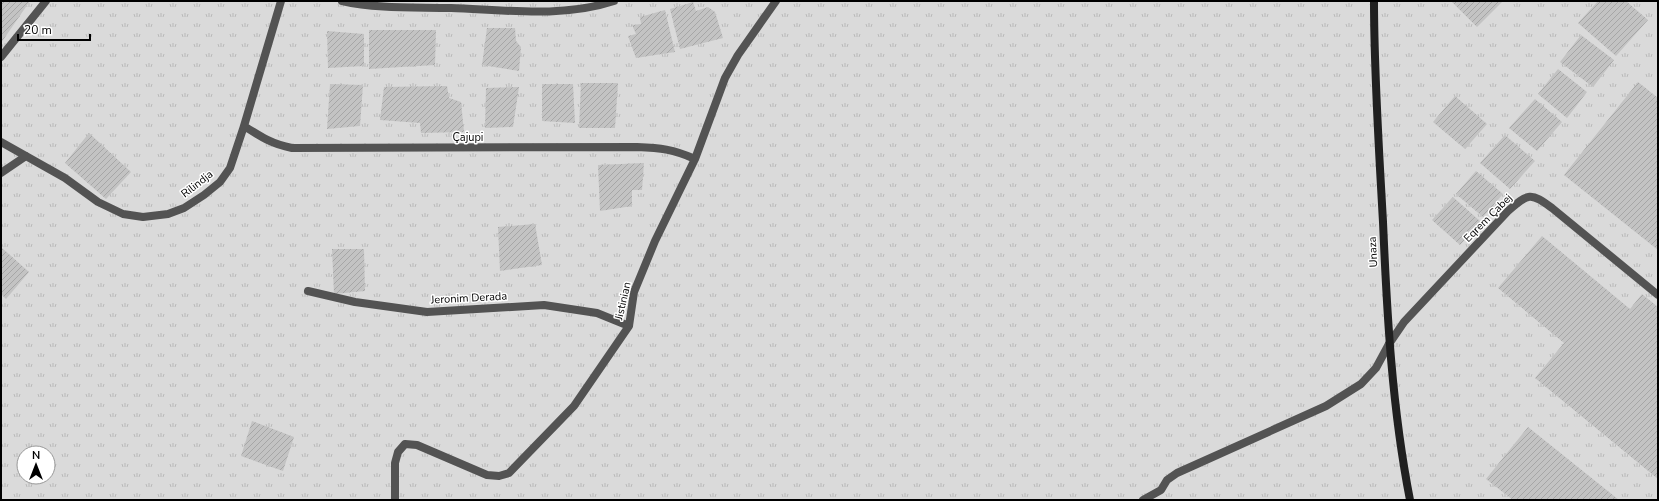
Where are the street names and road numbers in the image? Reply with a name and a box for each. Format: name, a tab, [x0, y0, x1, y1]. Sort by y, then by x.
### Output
street label: Çajupi	[453, 130, 483, 145]
street label: Rilindja	[178, 167, 216, 201]
street label: Eqrem Çabej	[1461, 191, 1515, 245]
street label: Unaza	[1365, 236, 1381, 268]
street label: Jistinian	[611, 280, 635, 322]
street label: Jeronim Derada	[429, 289, 508, 308]

